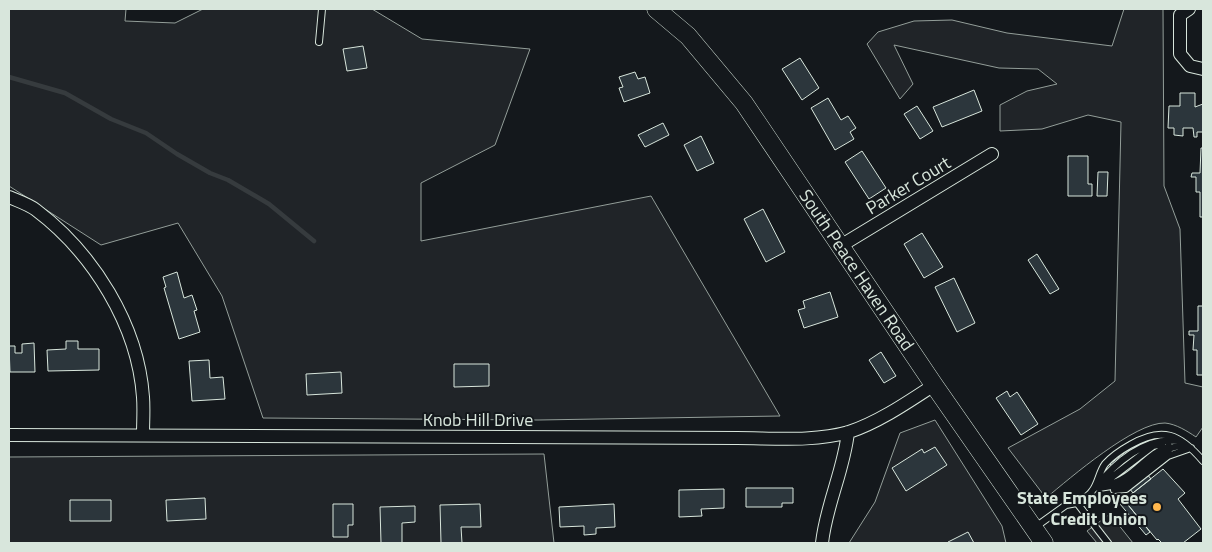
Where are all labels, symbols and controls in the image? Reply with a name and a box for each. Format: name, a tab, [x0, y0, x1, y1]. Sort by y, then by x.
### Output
street label: Parker Court	[860, 149, 956, 221]
street label: South Peace Haven Road	[793, 184, 921, 356]
street label: Knob Hill Drive	[423, 406, 533, 433]
place label: State Employees Credit Union	[1017, 484, 1147, 532]
marker: State Employees Credit Union	[1151, 501, 1163, 513]

